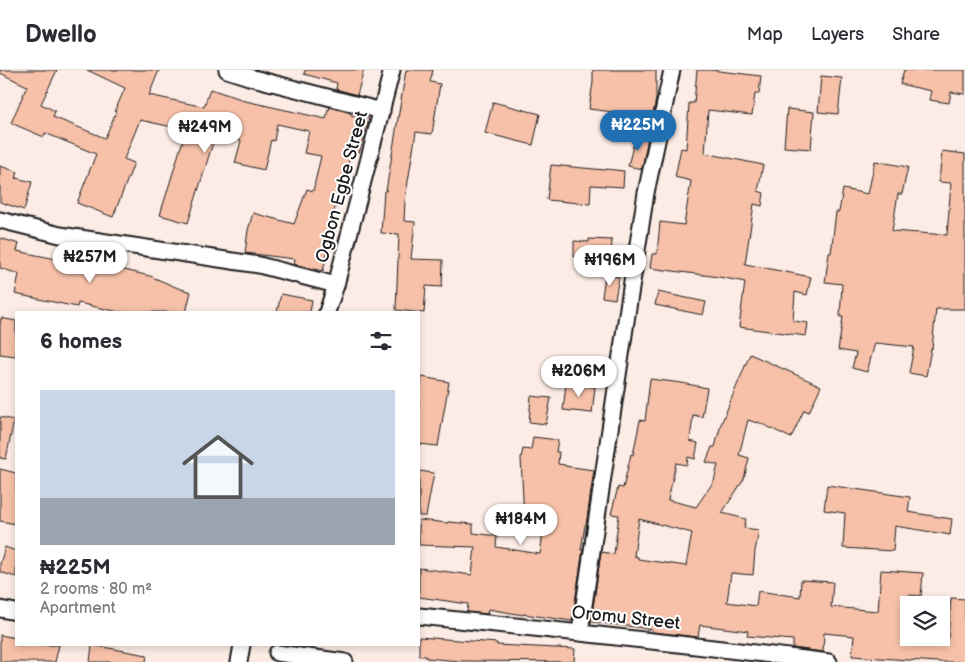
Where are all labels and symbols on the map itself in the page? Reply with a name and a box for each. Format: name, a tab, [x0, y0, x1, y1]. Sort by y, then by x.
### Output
street label: Ogbon Egbe Street	[312, 108, 372, 265]
pin: ₦225M	[603, 109, 673, 152]
pin: ₦249M	[170, 112, 240, 154]
pin: ₦257M	[55, 242, 125, 284]
pin: ₦196M	[575, 244, 645, 287]
pin: ₦206M	[544, 356, 614, 398]
pin: ₦184M	[486, 504, 556, 546]
street label: Oromu Street	[571, 602, 682, 634]

